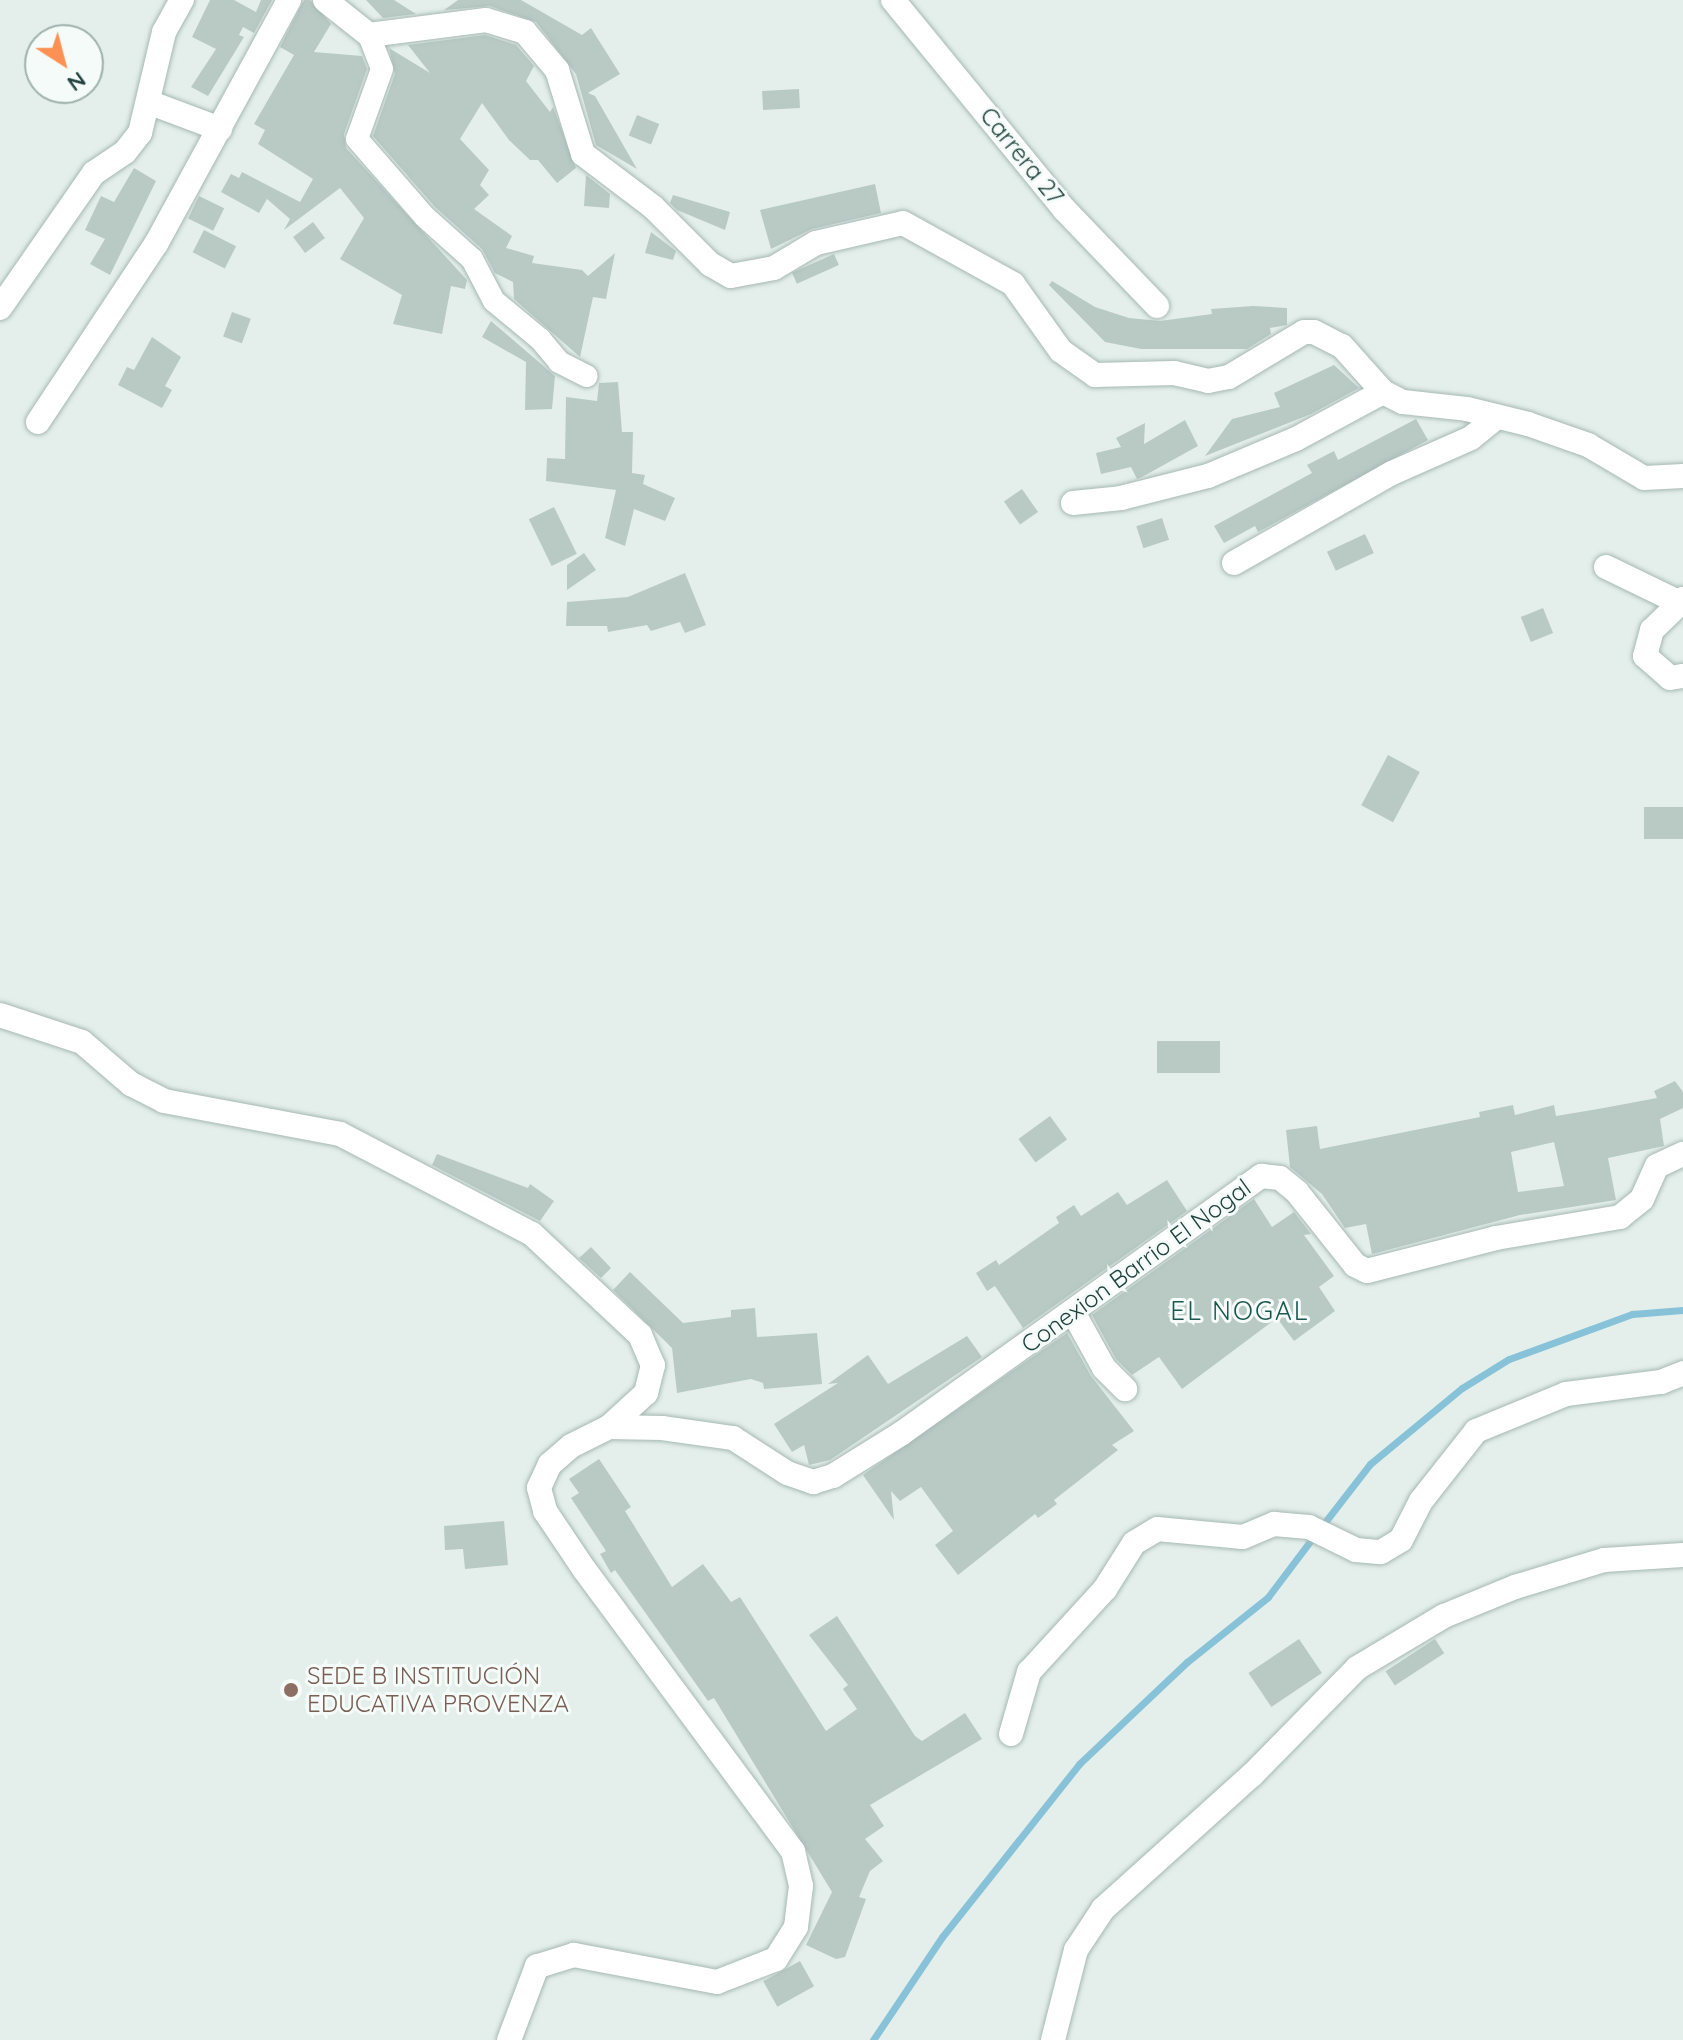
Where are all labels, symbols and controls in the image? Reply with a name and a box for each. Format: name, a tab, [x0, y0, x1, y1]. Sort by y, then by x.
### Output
north arrow	[24, 24, 104, 104]
text: N	[62, 66, 92, 98]
street label: Carrera 27	[974, 102, 1070, 210]
street label: Conexion Barrio El Nogal	[1016, 1173, 1256, 1359]
district label: EL NOGAL	[1170, 1295, 1310, 1327]
place label: SEDE B INSTITUCIÓN EDUCATIVA PROVENZA	[307, 1662, 569, 1718]
marker: SEDE B INSTITUCIÓN EDUCATIVA PROVENZA	[282, 1681, 300, 1699]

